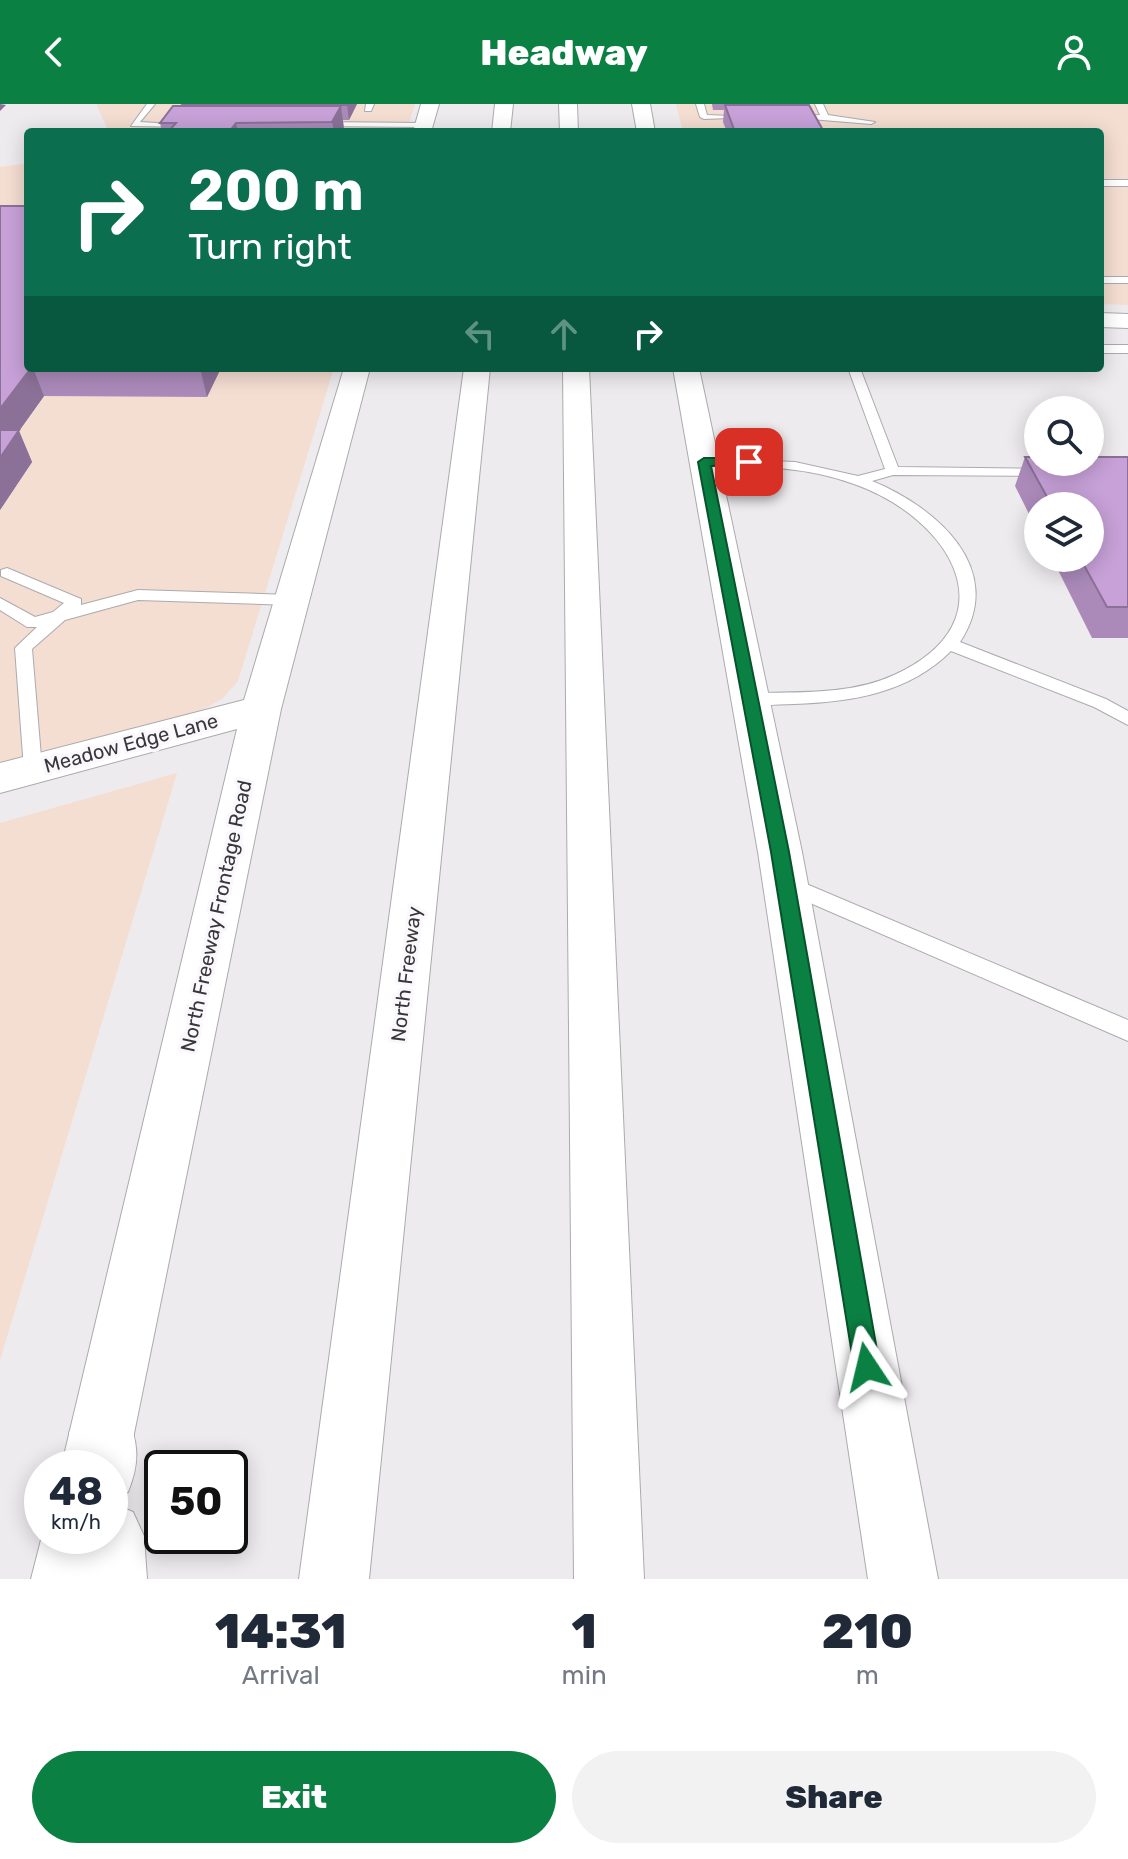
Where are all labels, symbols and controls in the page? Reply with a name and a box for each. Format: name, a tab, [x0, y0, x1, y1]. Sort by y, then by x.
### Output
icon: back	[32, 30, 76, 74]
icon: person	[1052, 30, 1096, 74]
text: Headway	[480, 31, 648, 74]
text: 200 m	[188, 158, 364, 224]
icon: right	[56, 160, 160, 264]
text: Turn right	[188, 225, 352, 268]
icon: left	[458, 312, 502, 356]
icon: ahead	[542, 312, 586, 356]
icon: right	[626, 312, 670, 356]
map controls	[1024, 396, 1104, 572]
button: search	[1024, 396, 1104, 476]
pin	[715, 428, 783, 496]
icon: arrive	[727, 440, 771, 484]
button: layers	[1024, 492, 1104, 572]
street label: Meadow Edge Lane	[41, 708, 221, 778]
street label: North Freeway Frontage Road	[175, 778, 257, 1054]
street label: North Freeway	[386, 905, 426, 1043]
position arrow	[825, 1325, 909, 1409]
speed limit sign: 50	[144, 1450, 248, 1554]
text: 48	[49, 1468, 103, 1515]
text: km/h	[51, 1510, 101, 1534]
text: 14:31	[215, 1603, 347, 1660]
text: 1	[571, 1603, 597, 1660]
text: 210	[822, 1603, 913, 1660]
text: Arrival	[242, 1660, 320, 1691]
text: min	[562, 1660, 607, 1691]
text: m	[856, 1660, 879, 1691]
button: Exit	[32, 1751, 556, 1843]
button: Share	[572, 1751, 1096, 1843]

